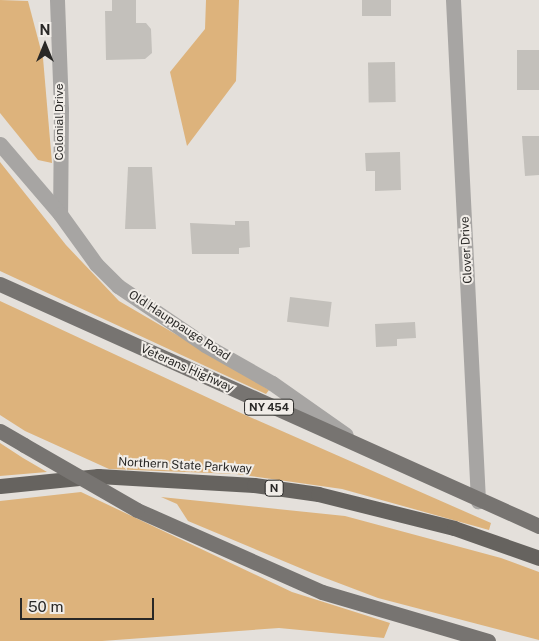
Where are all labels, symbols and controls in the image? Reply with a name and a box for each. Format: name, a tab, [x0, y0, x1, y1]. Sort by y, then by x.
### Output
north arrow	[20, 20, 70, 70]
text: N	[40, 22, 50, 38]
street label: Colonial Drive	[53, 84, 67, 160]
street label: Clover Drive	[458, 216, 476, 284]
street label: Old Hauppauge Road	[126, 288, 232, 364]
street label: Veterans Highway	[138, 342, 236, 396]
road number: NY 454	[243, 398, 295, 416]
street label: Northern State Parkway	[118, 455, 252, 477]
road number: N	[264, 479, 284, 496]
scale bar	[22, 588, 156, 620]
text: 50 m	[28, 598, 63, 615]

